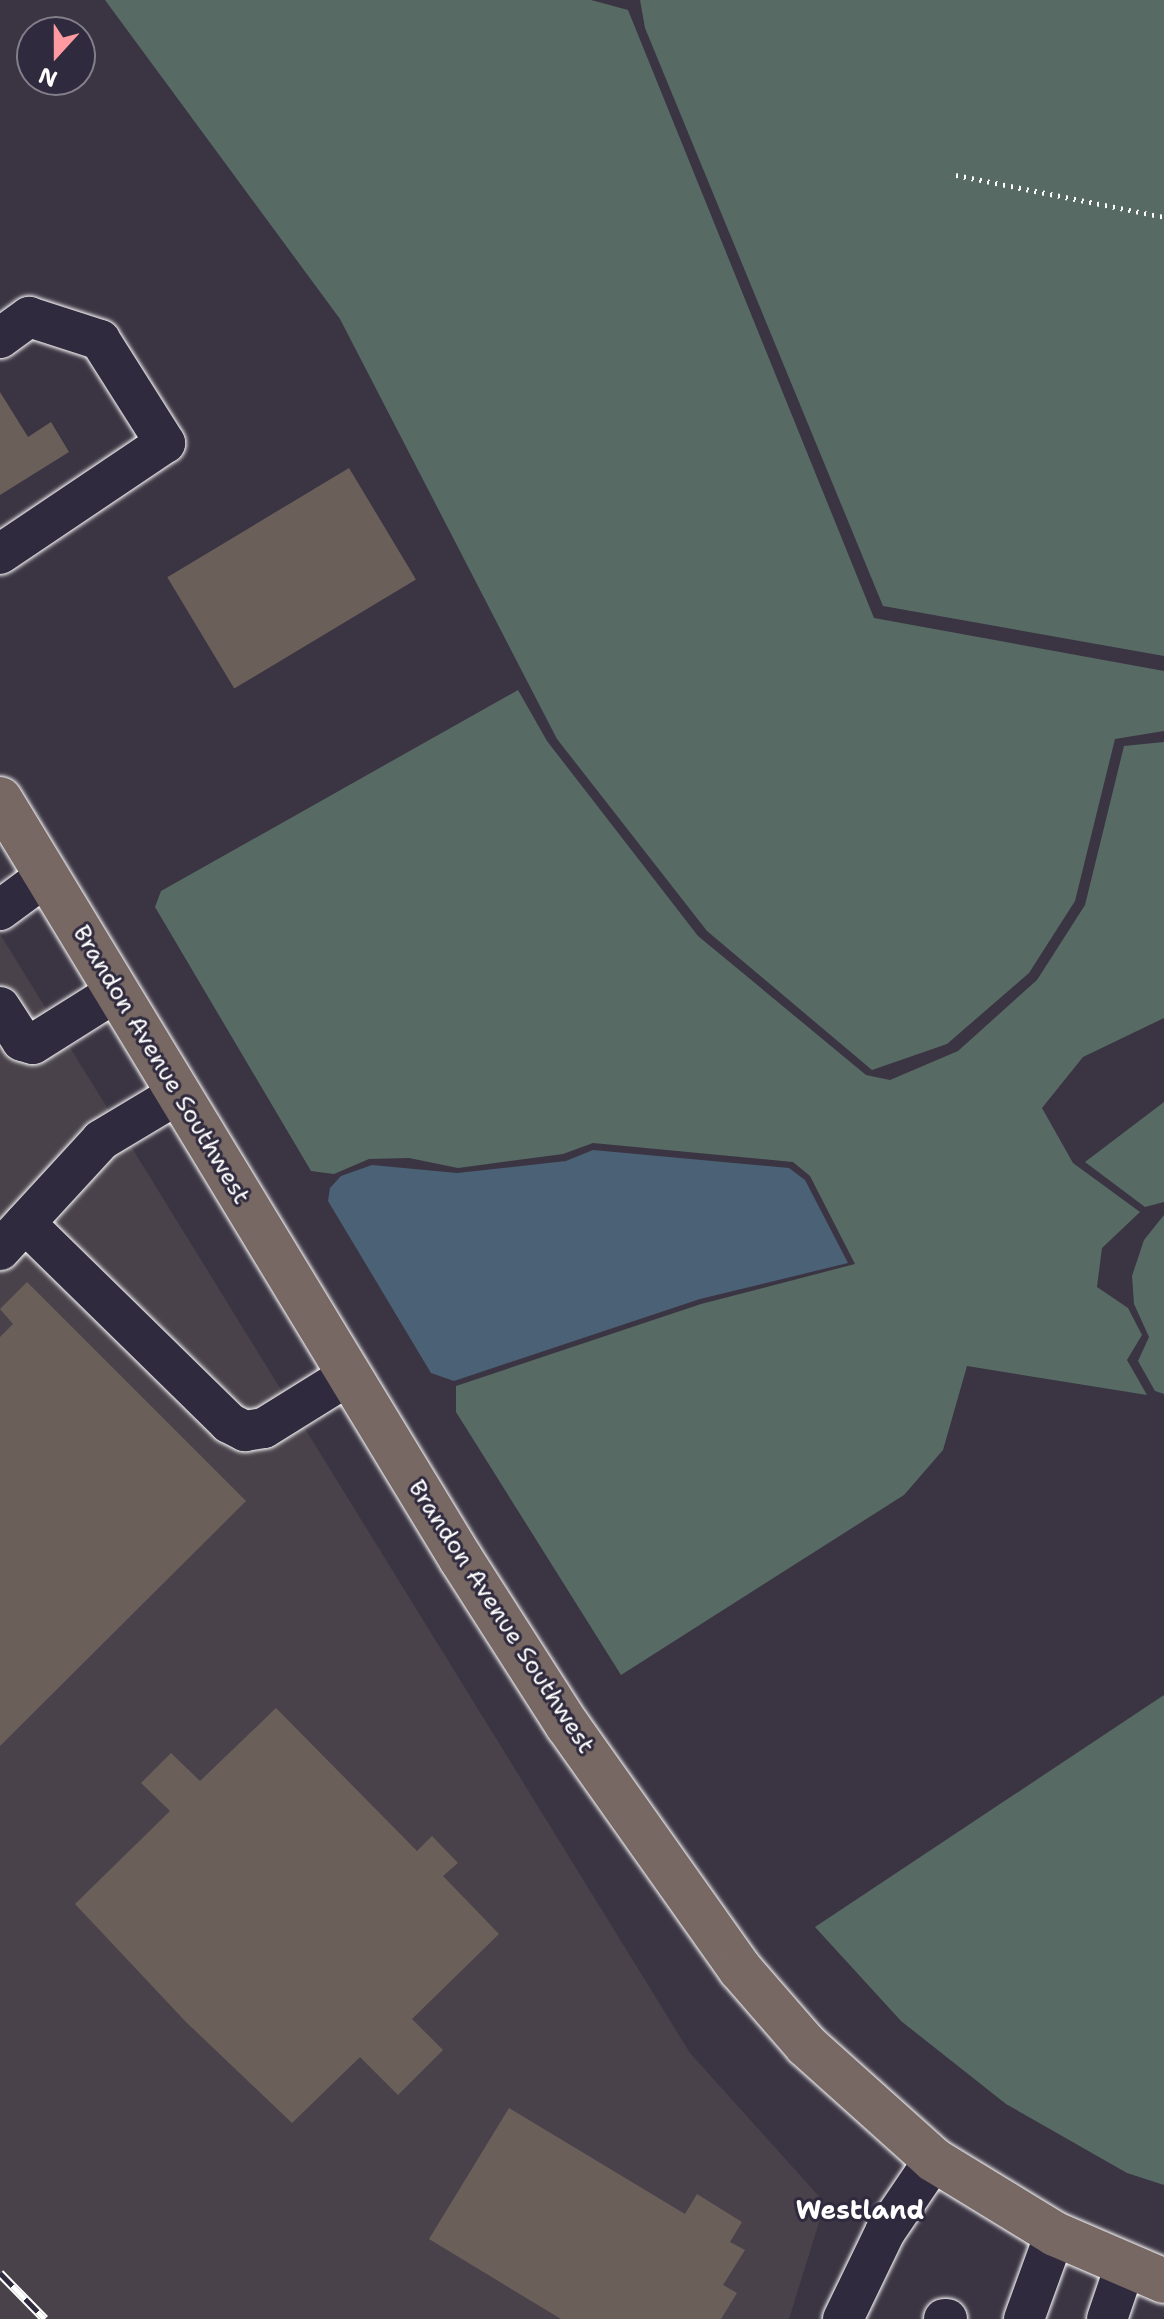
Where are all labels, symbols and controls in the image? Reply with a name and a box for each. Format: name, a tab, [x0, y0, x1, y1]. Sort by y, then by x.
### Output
north arrow	[16, 16, 96, 96]
text: N	[35, 60, 61, 94]
street label: Brandon Avenue Southwest	[66, 920, 256, 1210]
street label: Brandon Avenue Southwest	[402, 1475, 600, 1759]
district label: Westland	[796, 2194, 924, 2226]

